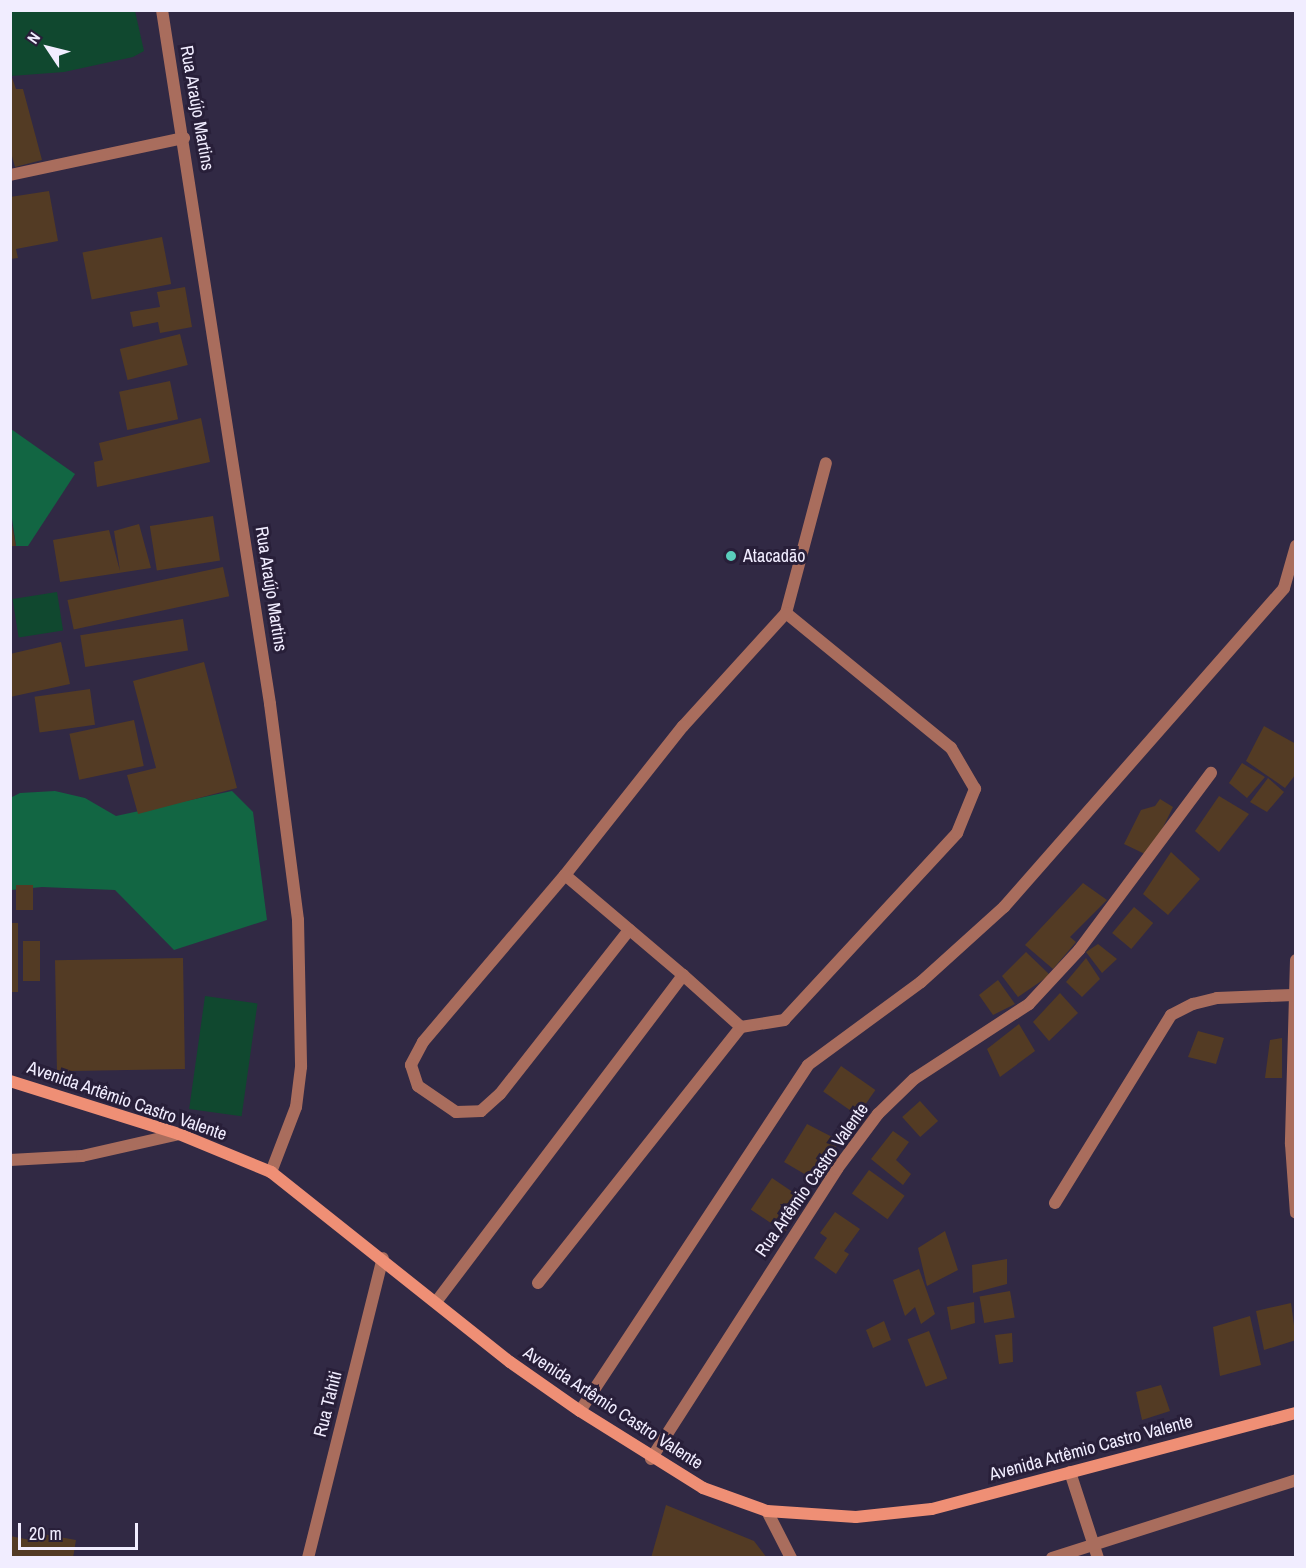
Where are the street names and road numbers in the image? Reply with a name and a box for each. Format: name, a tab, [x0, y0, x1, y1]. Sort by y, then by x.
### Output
street label: Rua Araújo Martins	[175, 44, 219, 172]
street label: Rua Araújo Martins	[250, 525, 292, 653]
street label: Avenida Artêmio Castro Valente	[24, 1057, 230, 1145]
street label: Rua Artêmio Castro Valente	[751, 1099, 873, 1261]
street label: Avenida Artêmio Castro Valente	[519, 1342, 707, 1474]
street label: Rua Tahiti	[309, 1369, 347, 1439]
street label: Avenida Artêmio Castro Valente	[987, 1410, 1195, 1486]

